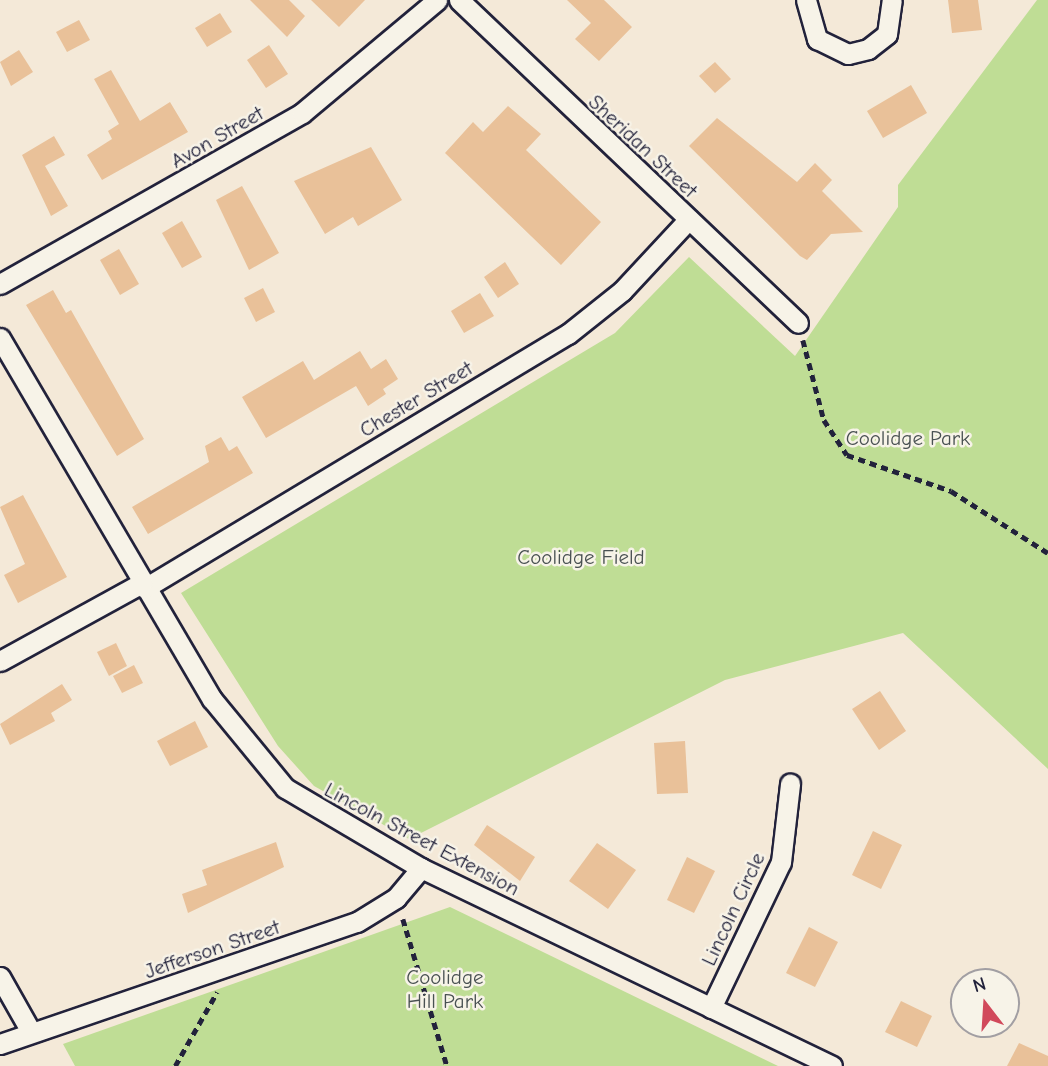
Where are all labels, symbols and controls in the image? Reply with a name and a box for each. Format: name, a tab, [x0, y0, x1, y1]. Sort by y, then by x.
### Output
street label: Sheridan Street	[583, 89, 703, 203]
street label: Avon Street	[166, 100, 268, 174]
street label: Chester Street	[355, 355, 477, 443]
park label: Coolidge Park	[846, 425, 970, 451]
park label: Coolidge Field	[517, 544, 645, 570]
street label: Lincoln Street Extension	[320, 777, 524, 901]
street label: Lincoln Circle	[696, 848, 770, 970]
street label: Jefferson Street	[141, 914, 283, 984]
park label: Coolidge Hill Park	[406, 964, 484, 1014]
north arrow	[950, 968, 1020, 1038]
text: N	[970, 973, 989, 997]

